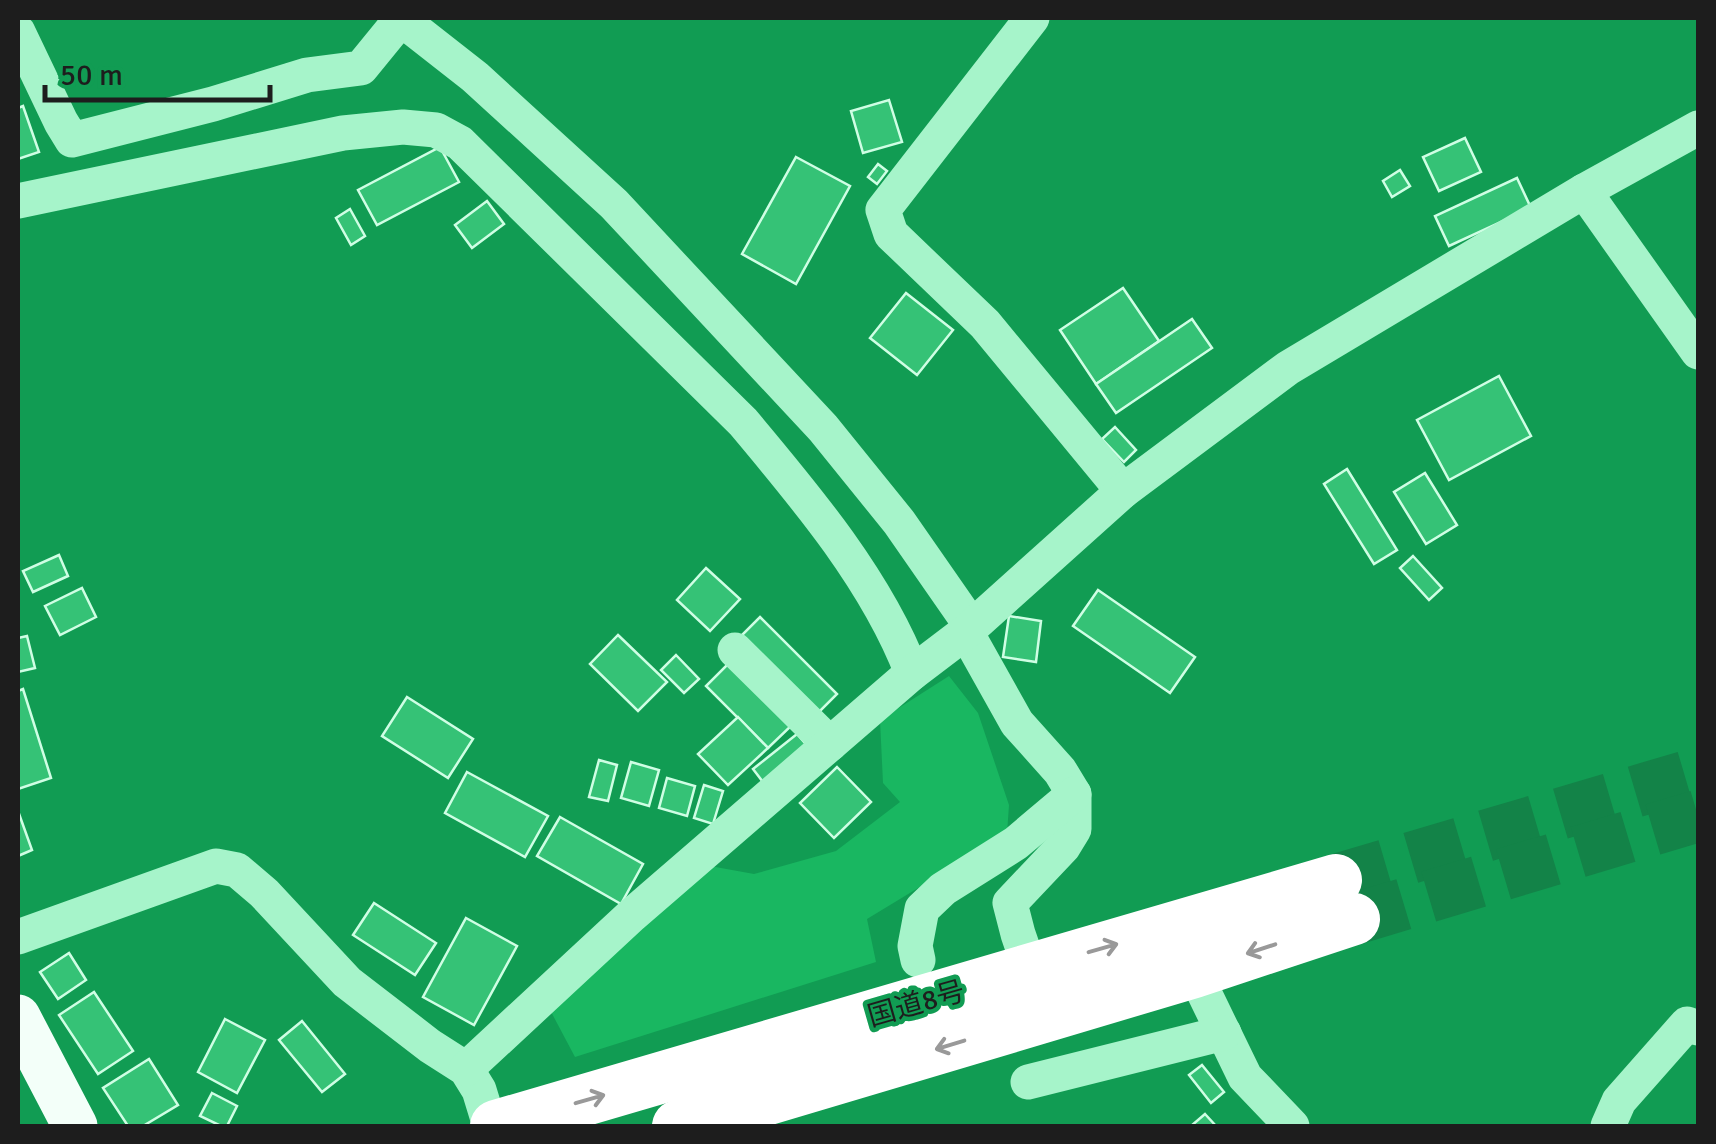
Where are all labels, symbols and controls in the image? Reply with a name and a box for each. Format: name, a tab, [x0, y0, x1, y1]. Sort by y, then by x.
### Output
scale bar	[45, 40, 270, 102]
text: 50 m	[60, 57, 123, 94]
one-way arrow	[1087, 938, 1118, 956]
one-way arrow	[1246, 942, 1277, 960]
street label: 国道8号	[864, 974, 969, 1034]
one-way arrow	[935, 1037, 967, 1055]
one-way arrow	[573, 1089, 605, 1107]

